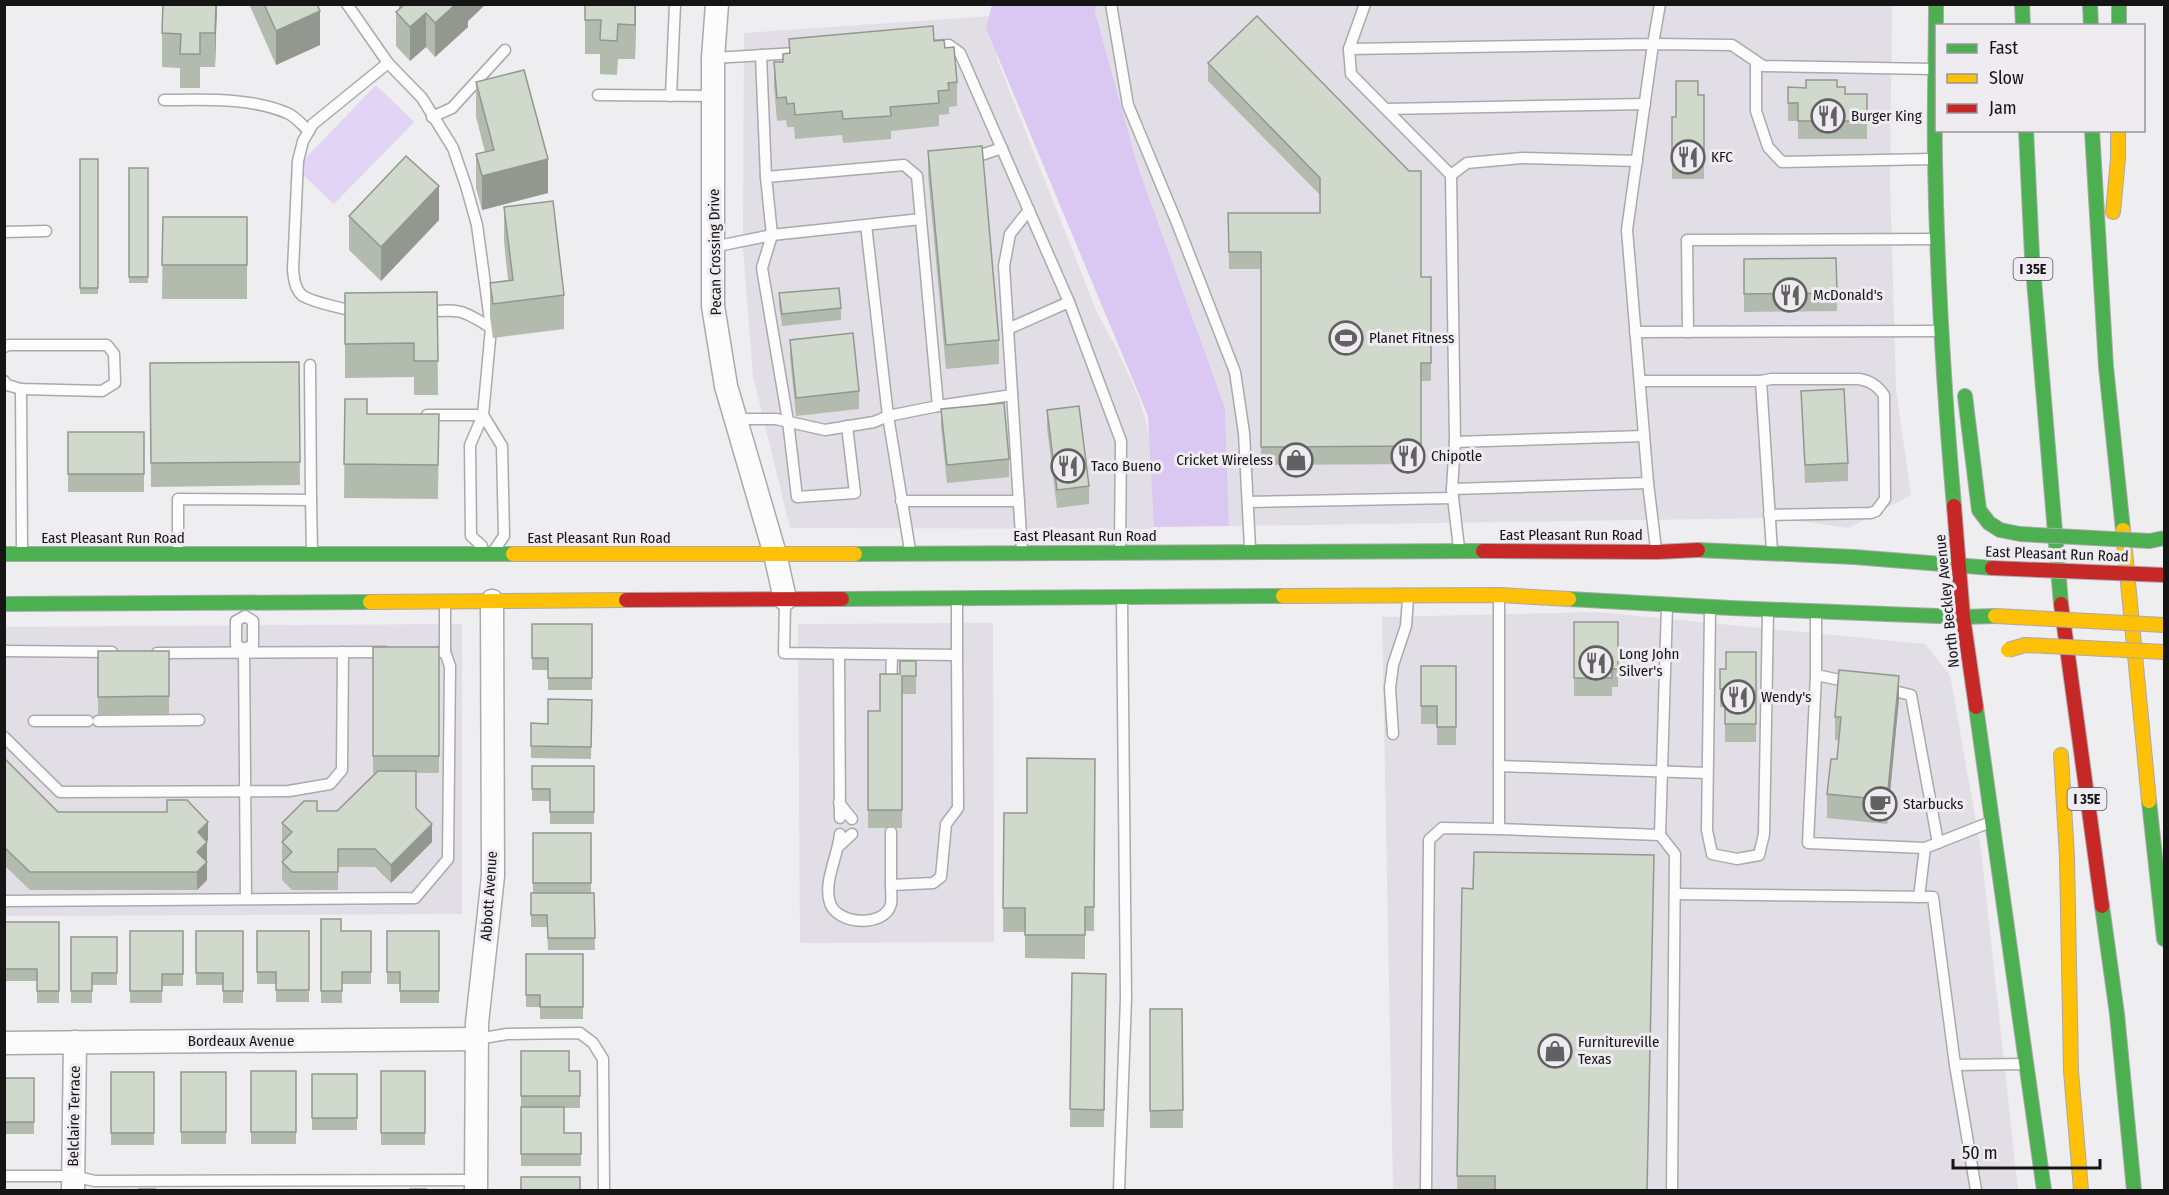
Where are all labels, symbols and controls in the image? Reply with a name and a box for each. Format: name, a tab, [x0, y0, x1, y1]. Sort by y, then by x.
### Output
legend	[1935, 24, 2145, 132]
text: Fast	[1989, 37, 2018, 59]
text: Slow	[1989, 67, 2024, 89]
text: Jam	[1989, 97, 2017, 119]
restaurant icon: Burger King	[1810, 98, 1846, 134]
place label: Burger King	[1851, 107, 1922, 125]
restaurant icon: KFC	[1670, 139, 1706, 175]
place label: KFC	[1711, 148, 1733, 166]
street label: Pecan Crossing Drive	[705, 189, 725, 315]
road number: I 35E	[2014, 258, 2052, 280]
restaurant icon: McDonald's	[1772, 277, 1808, 313]
place label: McDonald's	[1813, 286, 1883, 304]
sports icon: Planet Fitness	[1328, 320, 1364, 356]
place label: Planet Fitness	[1369, 329, 1454, 347]
restaurant icon: Chipotle	[1390, 438, 1426, 474]
shop icon: Cricket Wireless	[1278, 442, 1314, 478]
place label: Chipotle	[1431, 447, 1482, 465]
restaurant icon: Taco Bueno	[1050, 448, 1086, 484]
place label: Cricket Wireless	[1176, 451, 1273, 469]
place label: Taco Bueno	[1091, 457, 1161, 475]
street label: East Pleasant Run Road	[1499, 526, 1643, 544]
street label: East Pleasant Run Road	[1013, 527, 1157, 545]
street label: East Pleasant Run Road	[41, 529, 185, 547]
street label: East Pleasant Run Road	[527, 529, 671, 547]
street label: North Beckley Avenue	[1931, 533, 1963, 669]
street label: East Pleasant Run Road	[1985, 543, 2129, 565]
restaurant icon: Long John Silver's	[1578, 645, 1614, 681]
place label: Long John Silver's	[1619, 645, 1679, 680]
restaurant icon: Wendy's	[1720, 679, 1756, 715]
place label: Wendy's	[1761, 688, 1811, 706]
cafe icon: Starbucks	[1862, 786, 1898, 822]
road number: I 35E	[2068, 788, 2106, 810]
place label: Starbucks	[1903, 795, 1963, 813]
street label: Abbott Avenue	[477, 850, 501, 942]
street label: Bordeaux Avenue	[188, 1032, 294, 1050]
shop icon: Furnitureville Texas	[1537, 1033, 1573, 1069]
place label: Furnitureville Texas	[1578, 1033, 1659, 1068]
street label: Belclaire Terrace	[64, 1065, 84, 1167]
scale bar	[1953, 1132, 2100, 1170]
text: 50 m	[1962, 1142, 1998, 1164]

